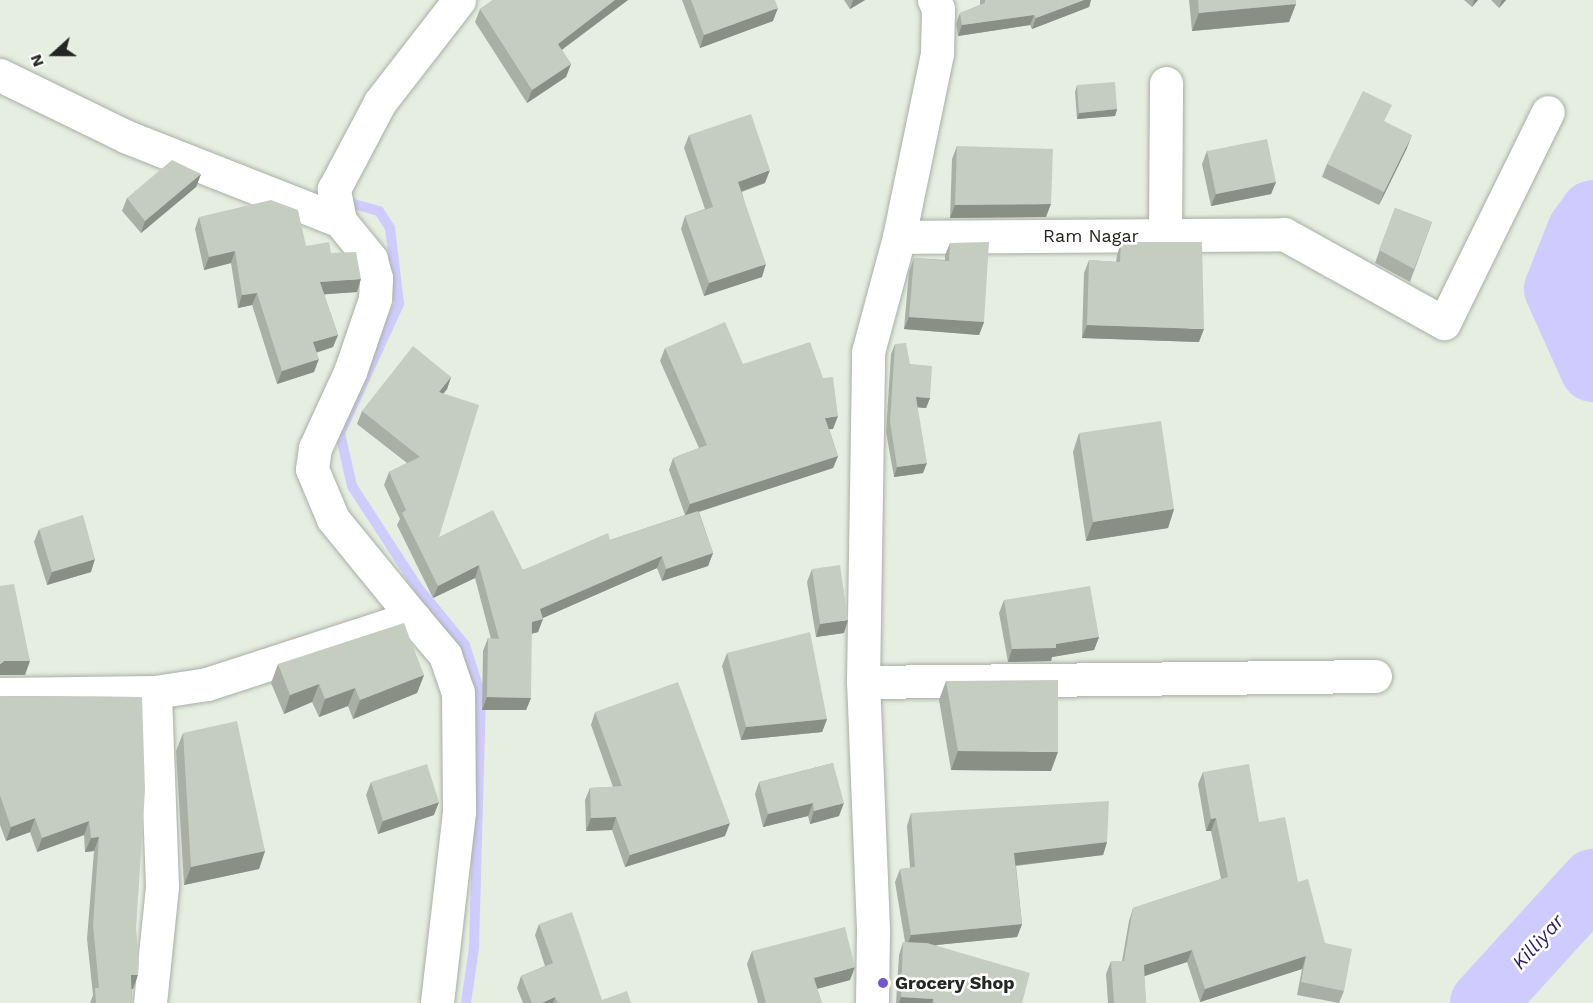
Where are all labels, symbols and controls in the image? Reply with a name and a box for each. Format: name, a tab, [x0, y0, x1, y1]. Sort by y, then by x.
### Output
north arrow	[24, 24, 84, 84]
text: N	[26, 52, 48, 70]
street label: Ram Nagar	[1043, 225, 1139, 247]
water label: Killiyar	[1507, 910, 1569, 974]
place label: Grocery Shop	[895, 972, 1015, 994]
marker: Grocery Shop	[876, 976, 890, 990]

